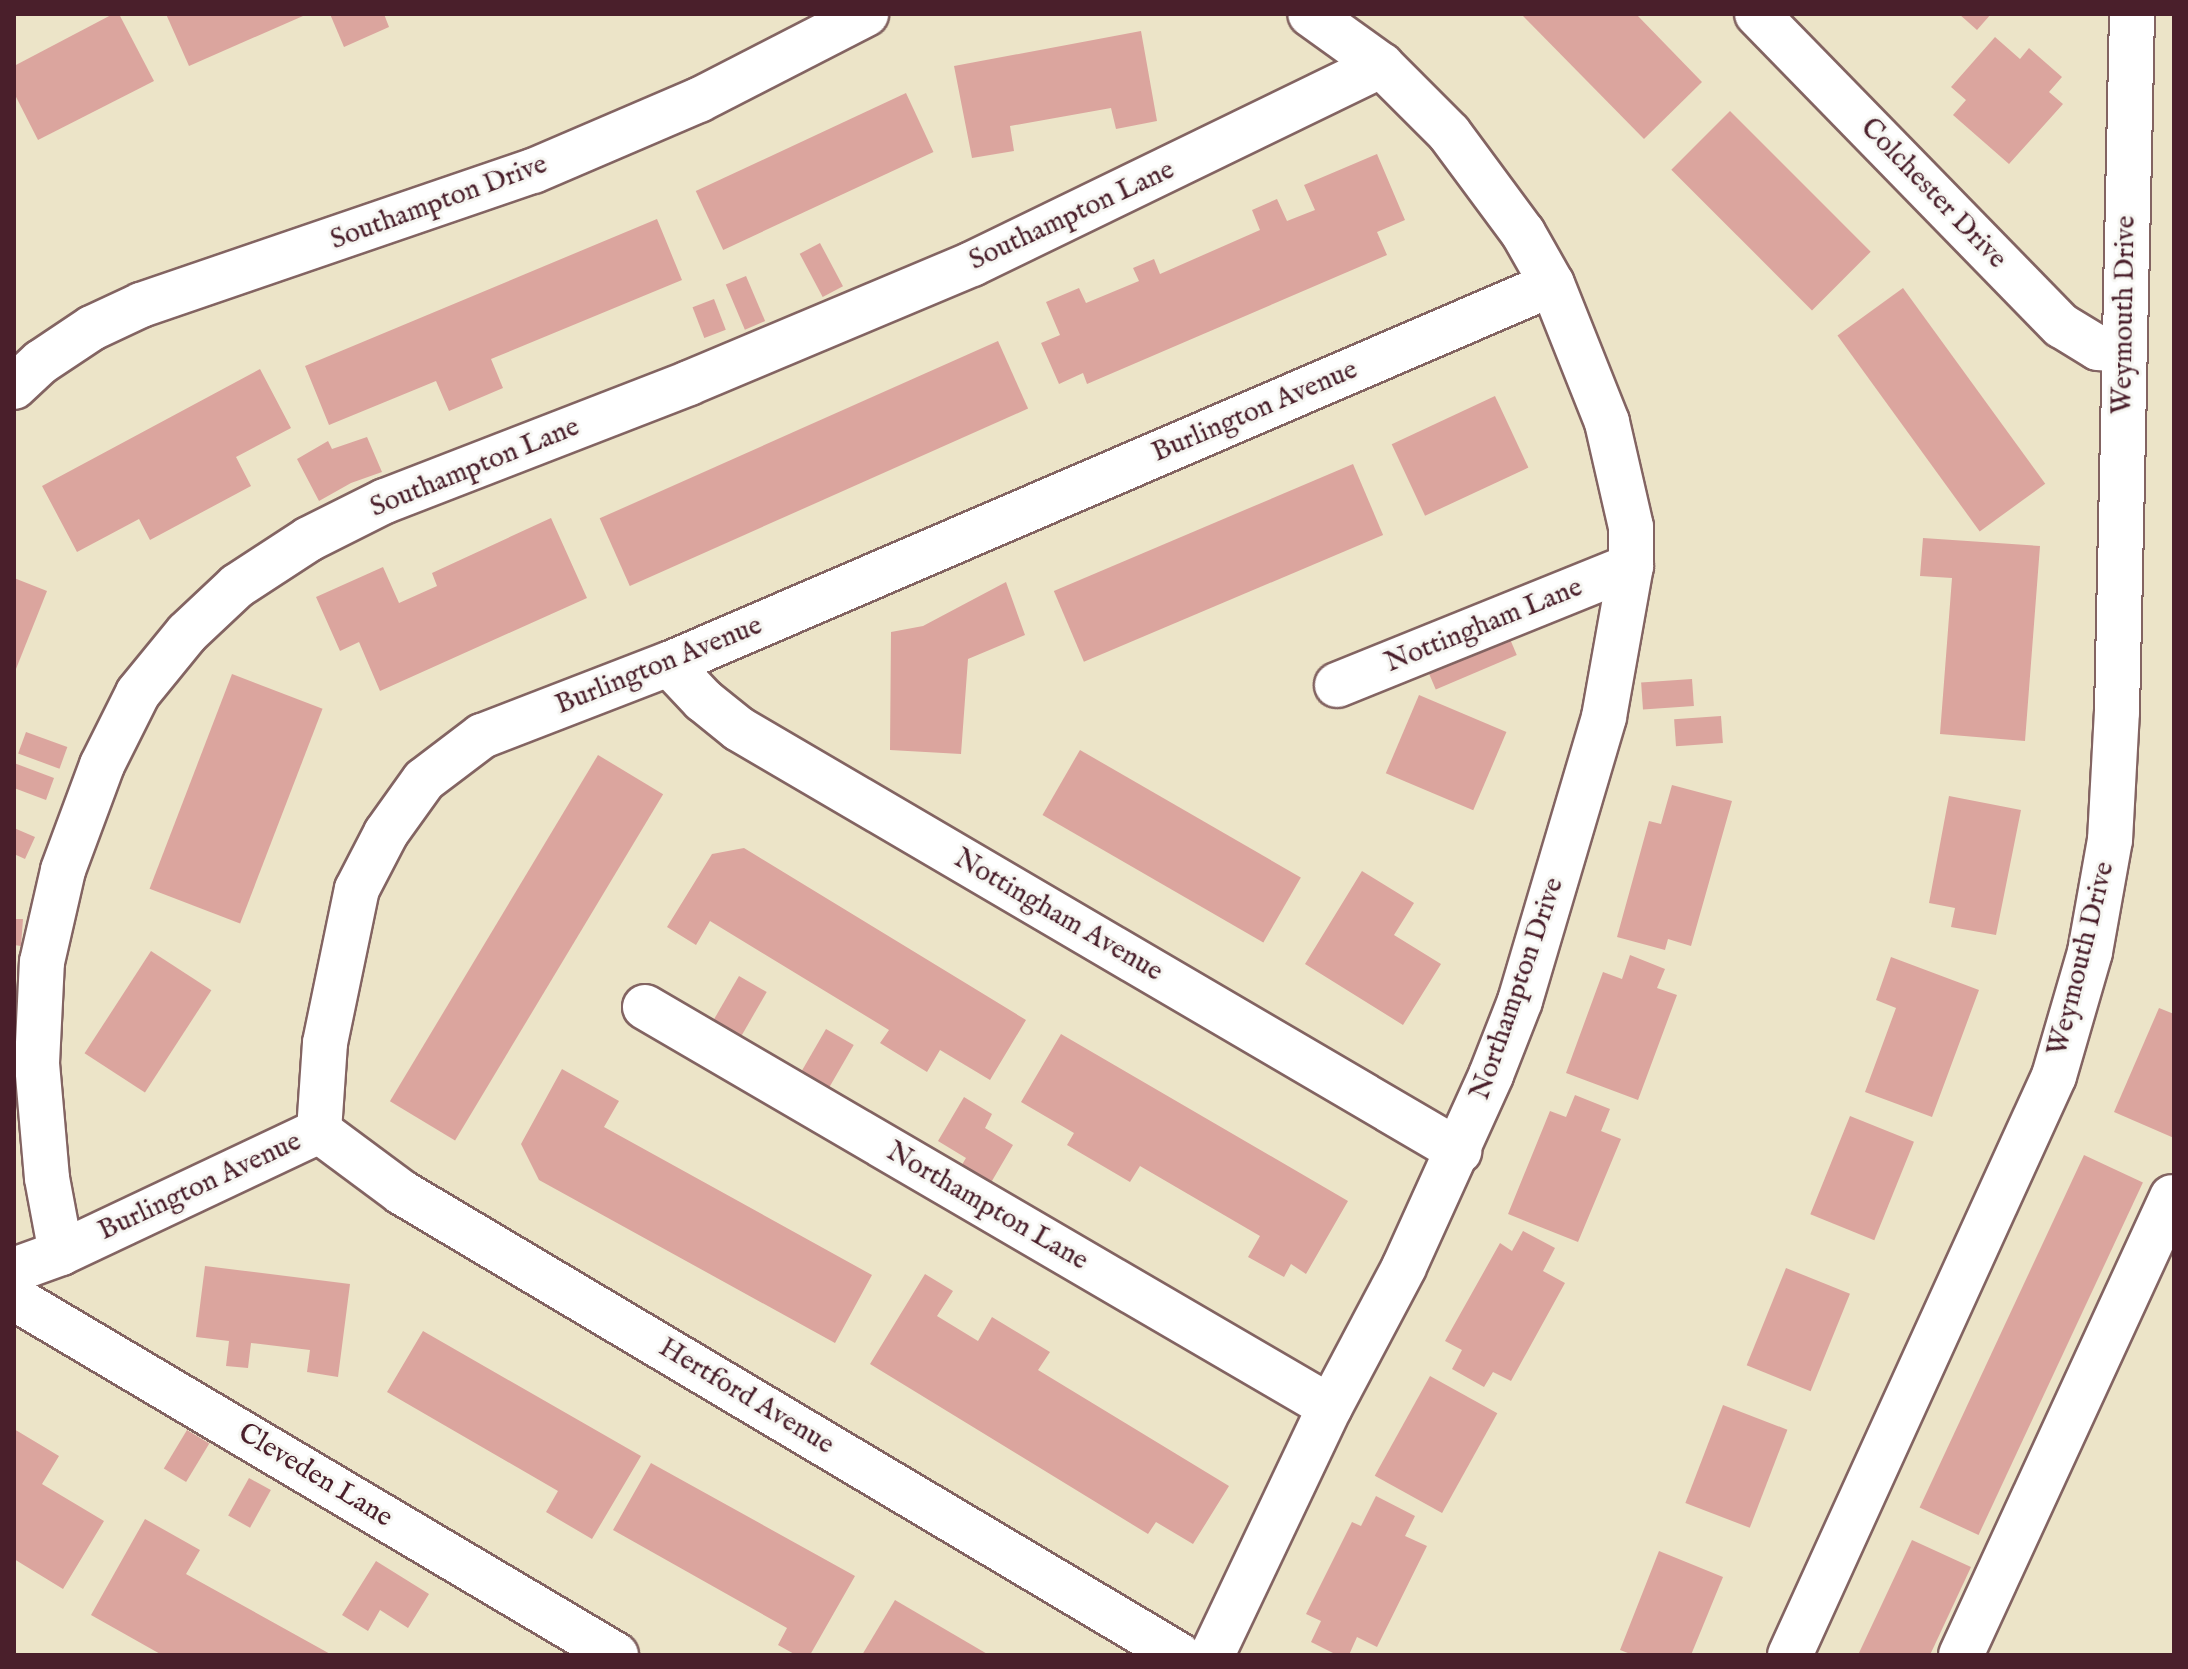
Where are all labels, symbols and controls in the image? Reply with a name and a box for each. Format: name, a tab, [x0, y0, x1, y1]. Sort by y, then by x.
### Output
street label: Colchester Drive	[1853, 112, 2013, 276]
street label: Southampton Drive	[326, 148, 552, 258]
street label: Southampton Lane	[964, 154, 1180, 278]
street label: Weymouth Drive	[2106, 215, 2144, 415]
street label: Burlington Avenue	[1147, 354, 1363, 470]
street label: Southampton Lane	[366, 411, 584, 525]
street label: Nottingham Lane	[1380, 571, 1588, 681]
street label: Burlington Avenue	[551, 609, 767, 723]
street label: Nottingham Avenue	[948, 843, 1168, 989]
street label: Weymouth Drive	[2042, 858, 2122, 1060]
street label: Northampton Drive	[1464, 873, 1572, 1105]
street label: Burlington Avenue	[93, 1125, 307, 1249]
street label: Northampton Lane	[880, 1136, 1094, 1278]
street label: Hertford Avenue	[652, 1332, 840, 1462]
street label: Cleveden Lane	[232, 1417, 398, 1535]

